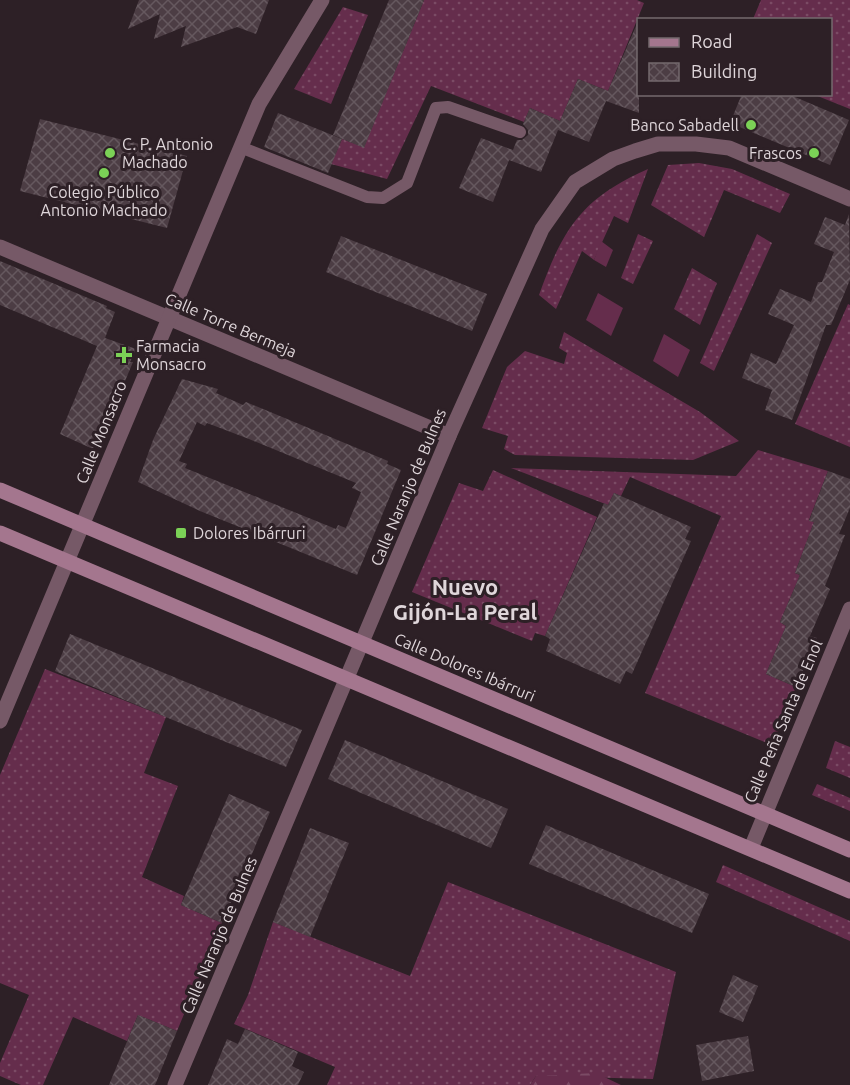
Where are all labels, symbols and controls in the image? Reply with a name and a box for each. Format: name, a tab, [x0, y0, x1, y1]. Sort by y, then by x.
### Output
legend	[637, 18, 832, 96]
text: Road	[691, 31, 733, 51]
text: Building	[691, 61, 757, 81]
place label: Banco Sabadell	[630, 116, 739, 134]
marker: Banco Sabadell	[744, 118, 758, 132]
place label: C. P. Antonio Machado	[122, 135, 213, 171]
place label: Frascos	[749, 144, 802, 162]
marker: C. P. Antonio Machado	[103, 146, 117, 160]
marker: Frascos	[807, 146, 821, 160]
marker: Colegio Público Antonio Machado	[97, 166, 111, 180]
place label: Colegio Público Antonio Machado	[41, 183, 167, 219]
street label: Calle Torre Bermeja	[163, 289, 299, 361]
place label: Farmacia Monsacro	[136, 337, 206, 373]
marker: Farmacia Monsacro	[117, 348, 131, 362]
street label: Calle Monsacro	[72, 378, 130, 486]
street label: Calle Naranjo de Bulnes	[367, 406, 449, 568]
place label: Dolores Ibárruri	[193, 524, 306, 542]
marker: Dolores Ibárruri	[174, 526, 188, 540]
district label: Nuevo Gijón-La Peral	[393, 574, 538, 624]
street label: Calle Dolores Ibárruri	[392, 629, 538, 705]
street label: Calle Peña Santa de Enol	[740, 637, 826, 805]
street label: Calle Naranjo de Bulnes	[178, 854, 260, 1016]

